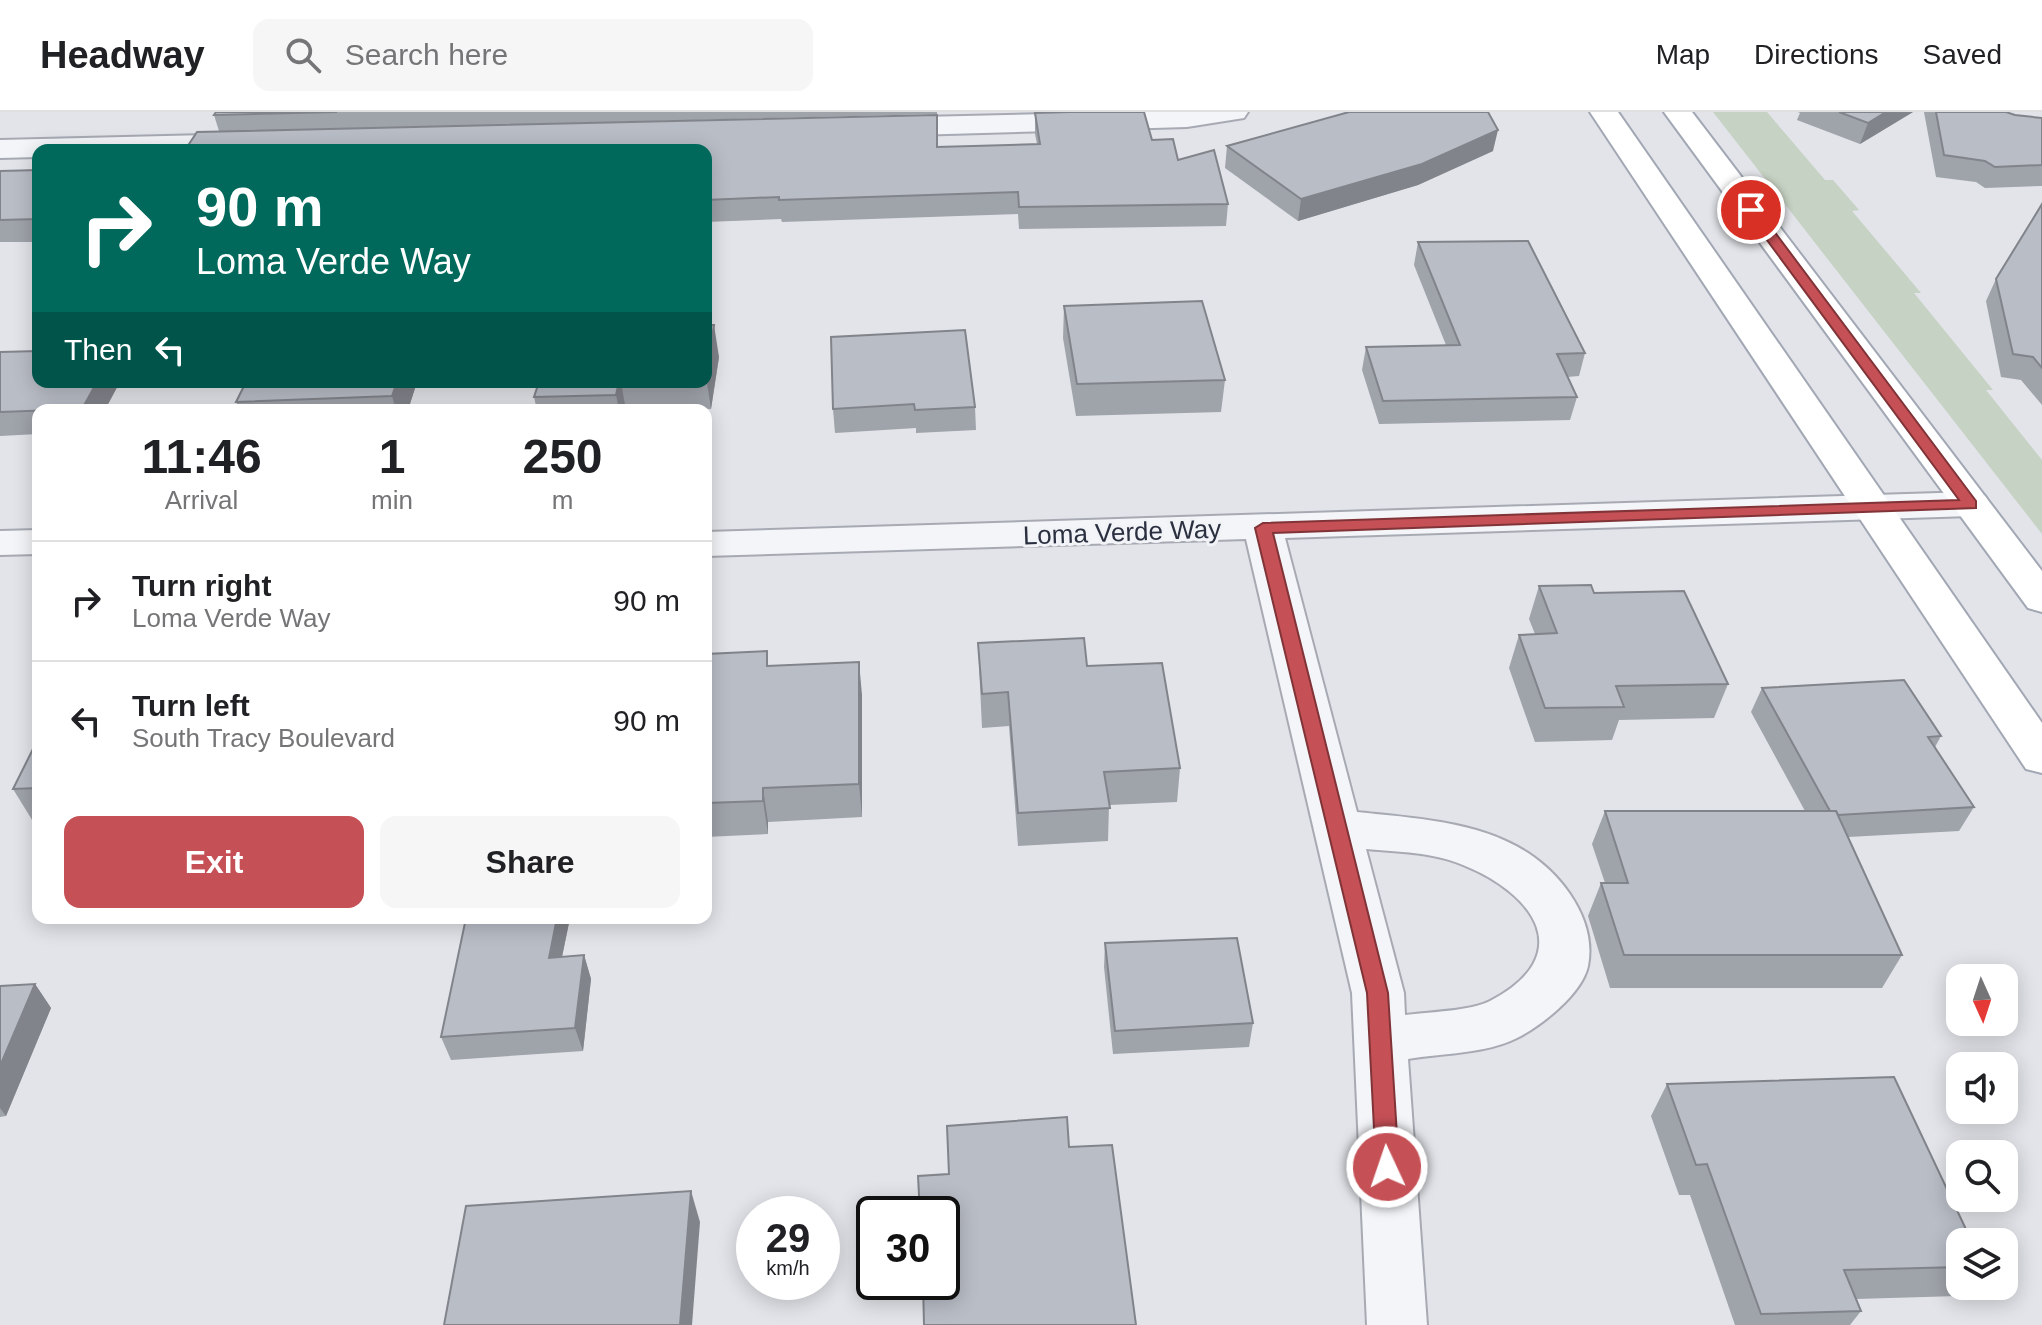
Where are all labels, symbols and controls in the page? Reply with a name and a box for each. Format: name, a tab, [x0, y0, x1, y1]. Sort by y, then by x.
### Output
search box	[253, 19, 813, 91]
icon: search	[281, 33, 325, 77]
text: Headway	[40, 34, 205, 76]
text: Search here	[345, 38, 508, 71]
text: Map	[1656, 39, 1710, 70]
text: Directions	[1754, 39, 1879, 70]
text: Saved	[1923, 39, 2002, 70]
text: 90 m	[196, 175, 324, 238]
icon: right	[64, 176, 168, 280]
pin	[1717, 176, 1785, 244]
icon: arrive	[1729, 188, 1773, 232]
text: Loma Verde Way	[196, 241, 471, 282]
icon: left	[148, 328, 192, 372]
text: Then	[64, 333, 132, 366]
text: 11:46	[141, 430, 262, 483]
text: 1	[379, 430, 405, 483]
text: 250	[522, 430, 603, 483]
text: Arrival	[165, 485, 238, 515]
text: min	[371, 485, 413, 515]
text: m	[552, 485, 573, 515]
street label: Loma Verde Way	[1022, 514, 1222, 550]
text: Turn right	[132, 569, 271, 602]
icon: right	[64, 579, 108, 623]
text: 90 m	[613, 584, 680, 617]
text: Loma Verde Way	[132, 603, 330, 633]
text: Turn left	[132, 689, 250, 722]
icon: left	[64, 699, 108, 743]
text: 90 m	[613, 704, 680, 737]
text: South Tracy Boulevard	[132, 723, 395, 753]
button: Exit	[64, 816, 364, 908]
button: Share	[380, 816, 680, 908]
north arrow	[1946, 964, 2018, 1036]
map controls	[1946, 964, 2018, 1300]
button: sound	[1946, 1052, 2018, 1124]
position arrow	[1345, 1125, 1429, 1209]
button: search	[1946, 1140, 2018, 1212]
speed limit sign: 30	[856, 1196, 960, 1300]
text: 29	[766, 1216, 810, 1260]
button: layers	[1946, 1228, 2018, 1300]
text: km/h	[766, 1257, 810, 1279]

